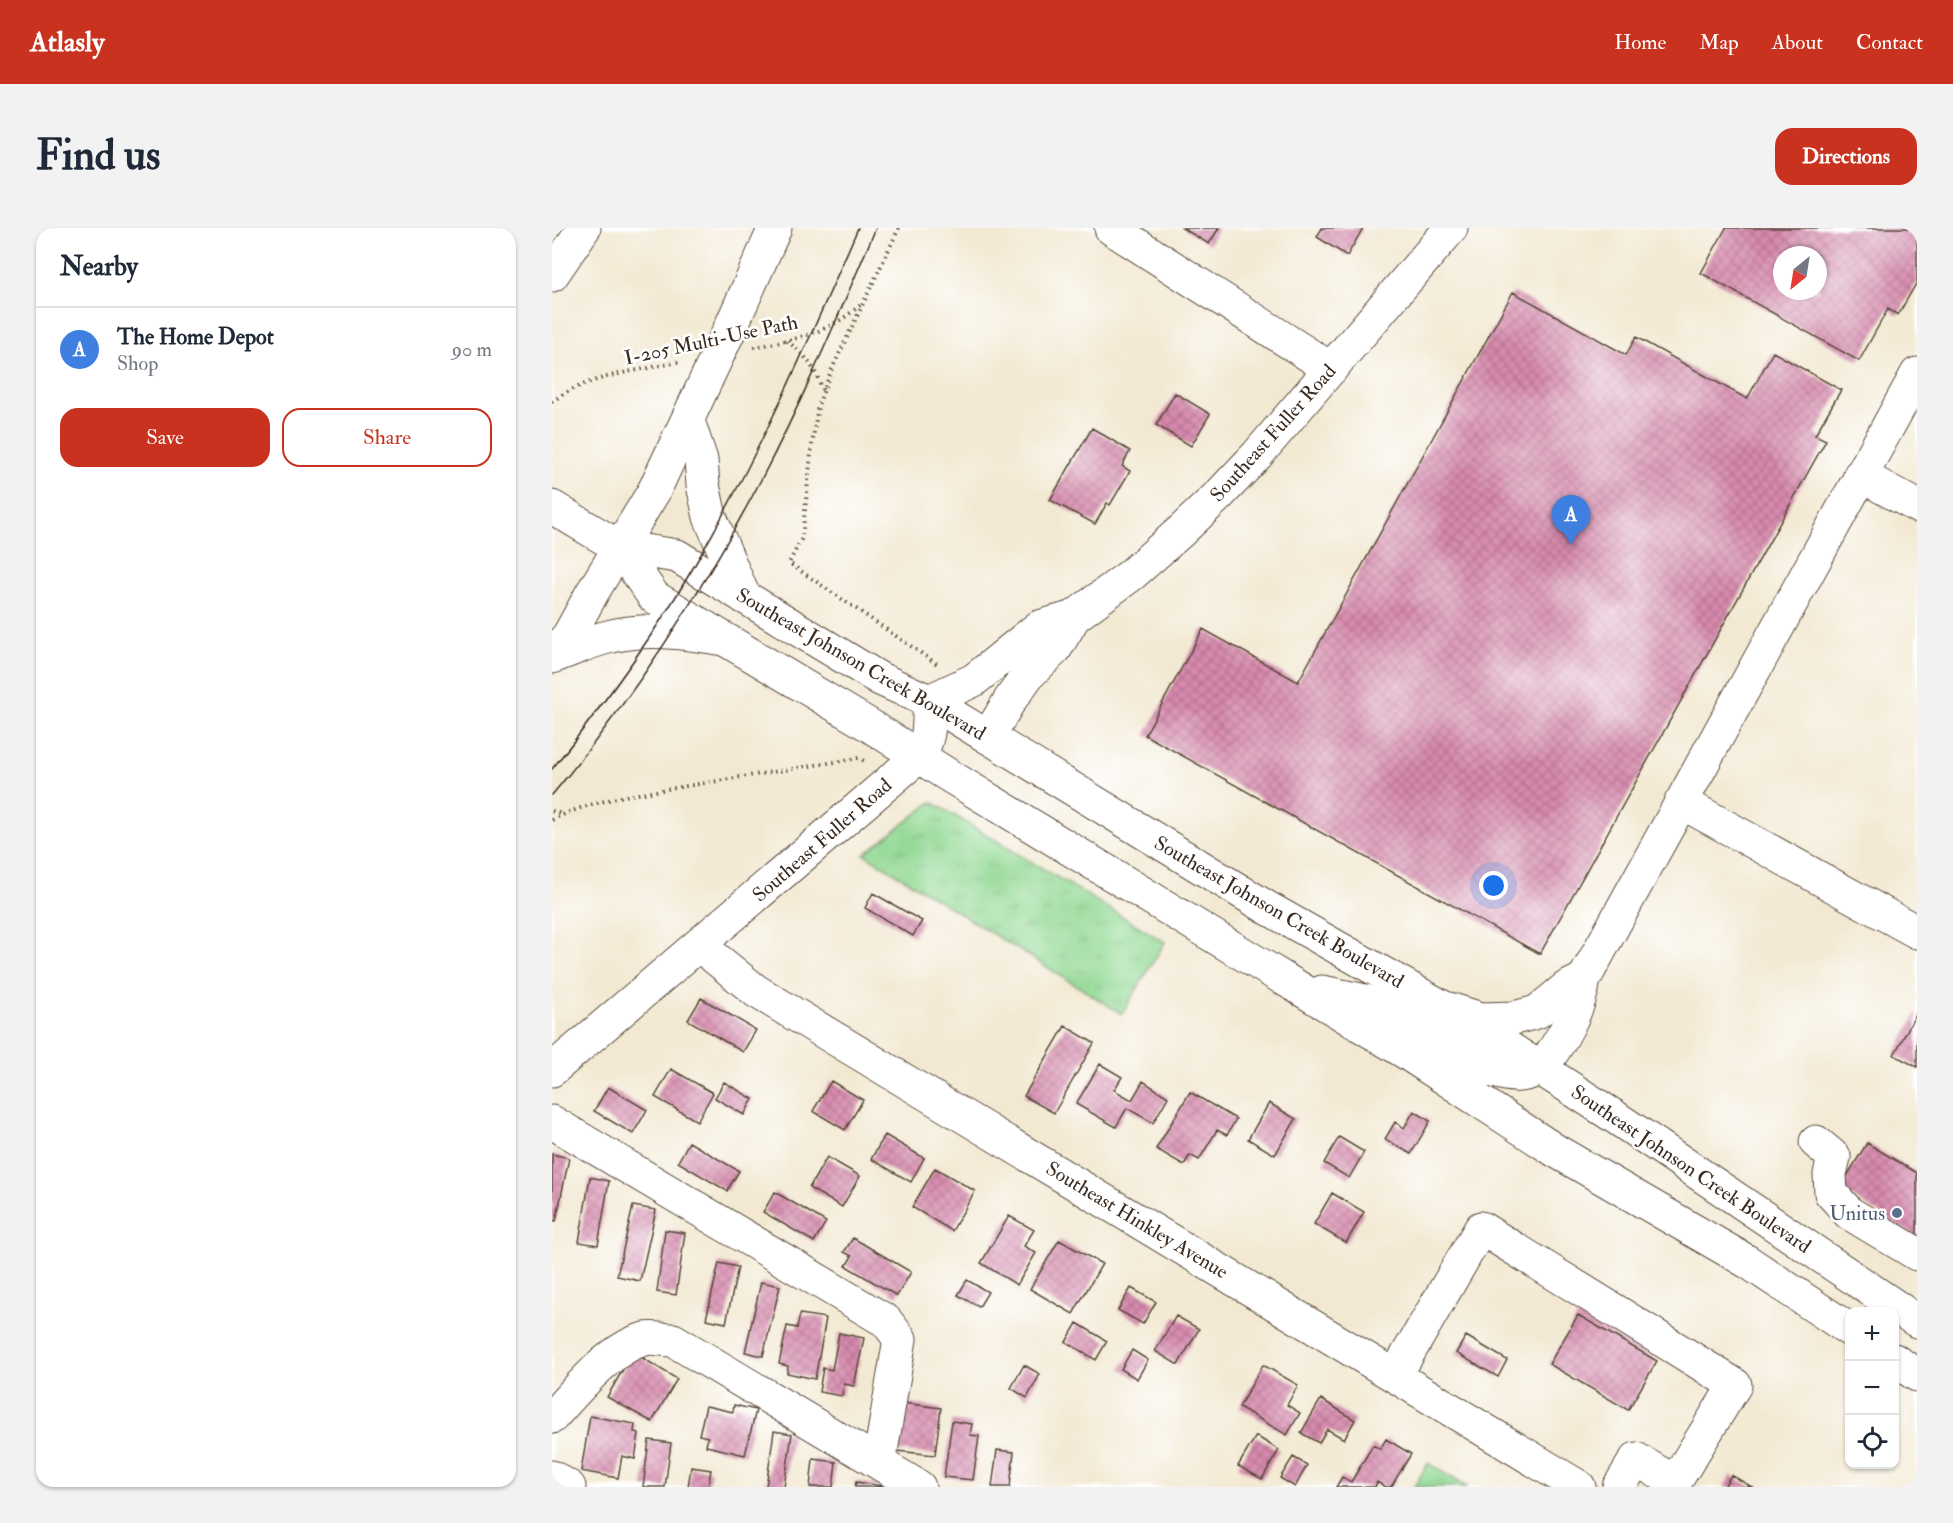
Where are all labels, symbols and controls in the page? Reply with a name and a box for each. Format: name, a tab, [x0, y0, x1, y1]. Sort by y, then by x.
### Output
text: Atlasly	[30, 25, 104, 60]
text: Home	[1614, 29, 1666, 56]
text: Map	[1699, 29, 1739, 56]
text: About	[1772, 29, 1823, 56]
text: Contact	[1856, 29, 1923, 56]
button: Directions	[1775, 128, 1917, 185]
text: Find us	[36, 130, 160, 182]
north arrow	[1773, 246, 1827, 300]
text: Nearby	[60, 251, 138, 283]
street label: I-205 Multi-Use Path	[622, 309, 801, 371]
text: The Home Depot	[117, 323, 274, 351]
text: A	[73, 337, 86, 362]
text: 90 m	[452, 337, 492, 362]
text: Shop	[117, 351, 158, 376]
street label: Southeast Fuller Road	[1205, 359, 1341, 507]
button: Save	[60, 408, 270, 467]
button: Share	[282, 408, 492, 467]
pin: A	[1552, 496, 1590, 545]
street label: Southeast Johnson Creek Boulevard	[732, 582, 990, 746]
street label: Southeast Fuller Road	[747, 773, 897, 907]
street label: Southeast Johnson Creek Boulevard	[1150, 830, 1408, 994]
your location	[1479, 871, 1508, 900]
street label: Southeast Johnson Creek Boulevard	[1566, 1079, 1816, 1259]
street label: Southeast Hinkley Avenue	[1041, 1156, 1233, 1284]
place label: Unitus	[1830, 1201, 1885, 1226]
marker: Unitus	[1890, 1206, 1904, 1220]
map controls	[1845, 1307, 1899, 1469]
button: +	[1845, 1307, 1899, 1361]
button: −	[1845, 1361, 1899, 1415]
button: locate	[1845, 1415, 1899, 1469]

